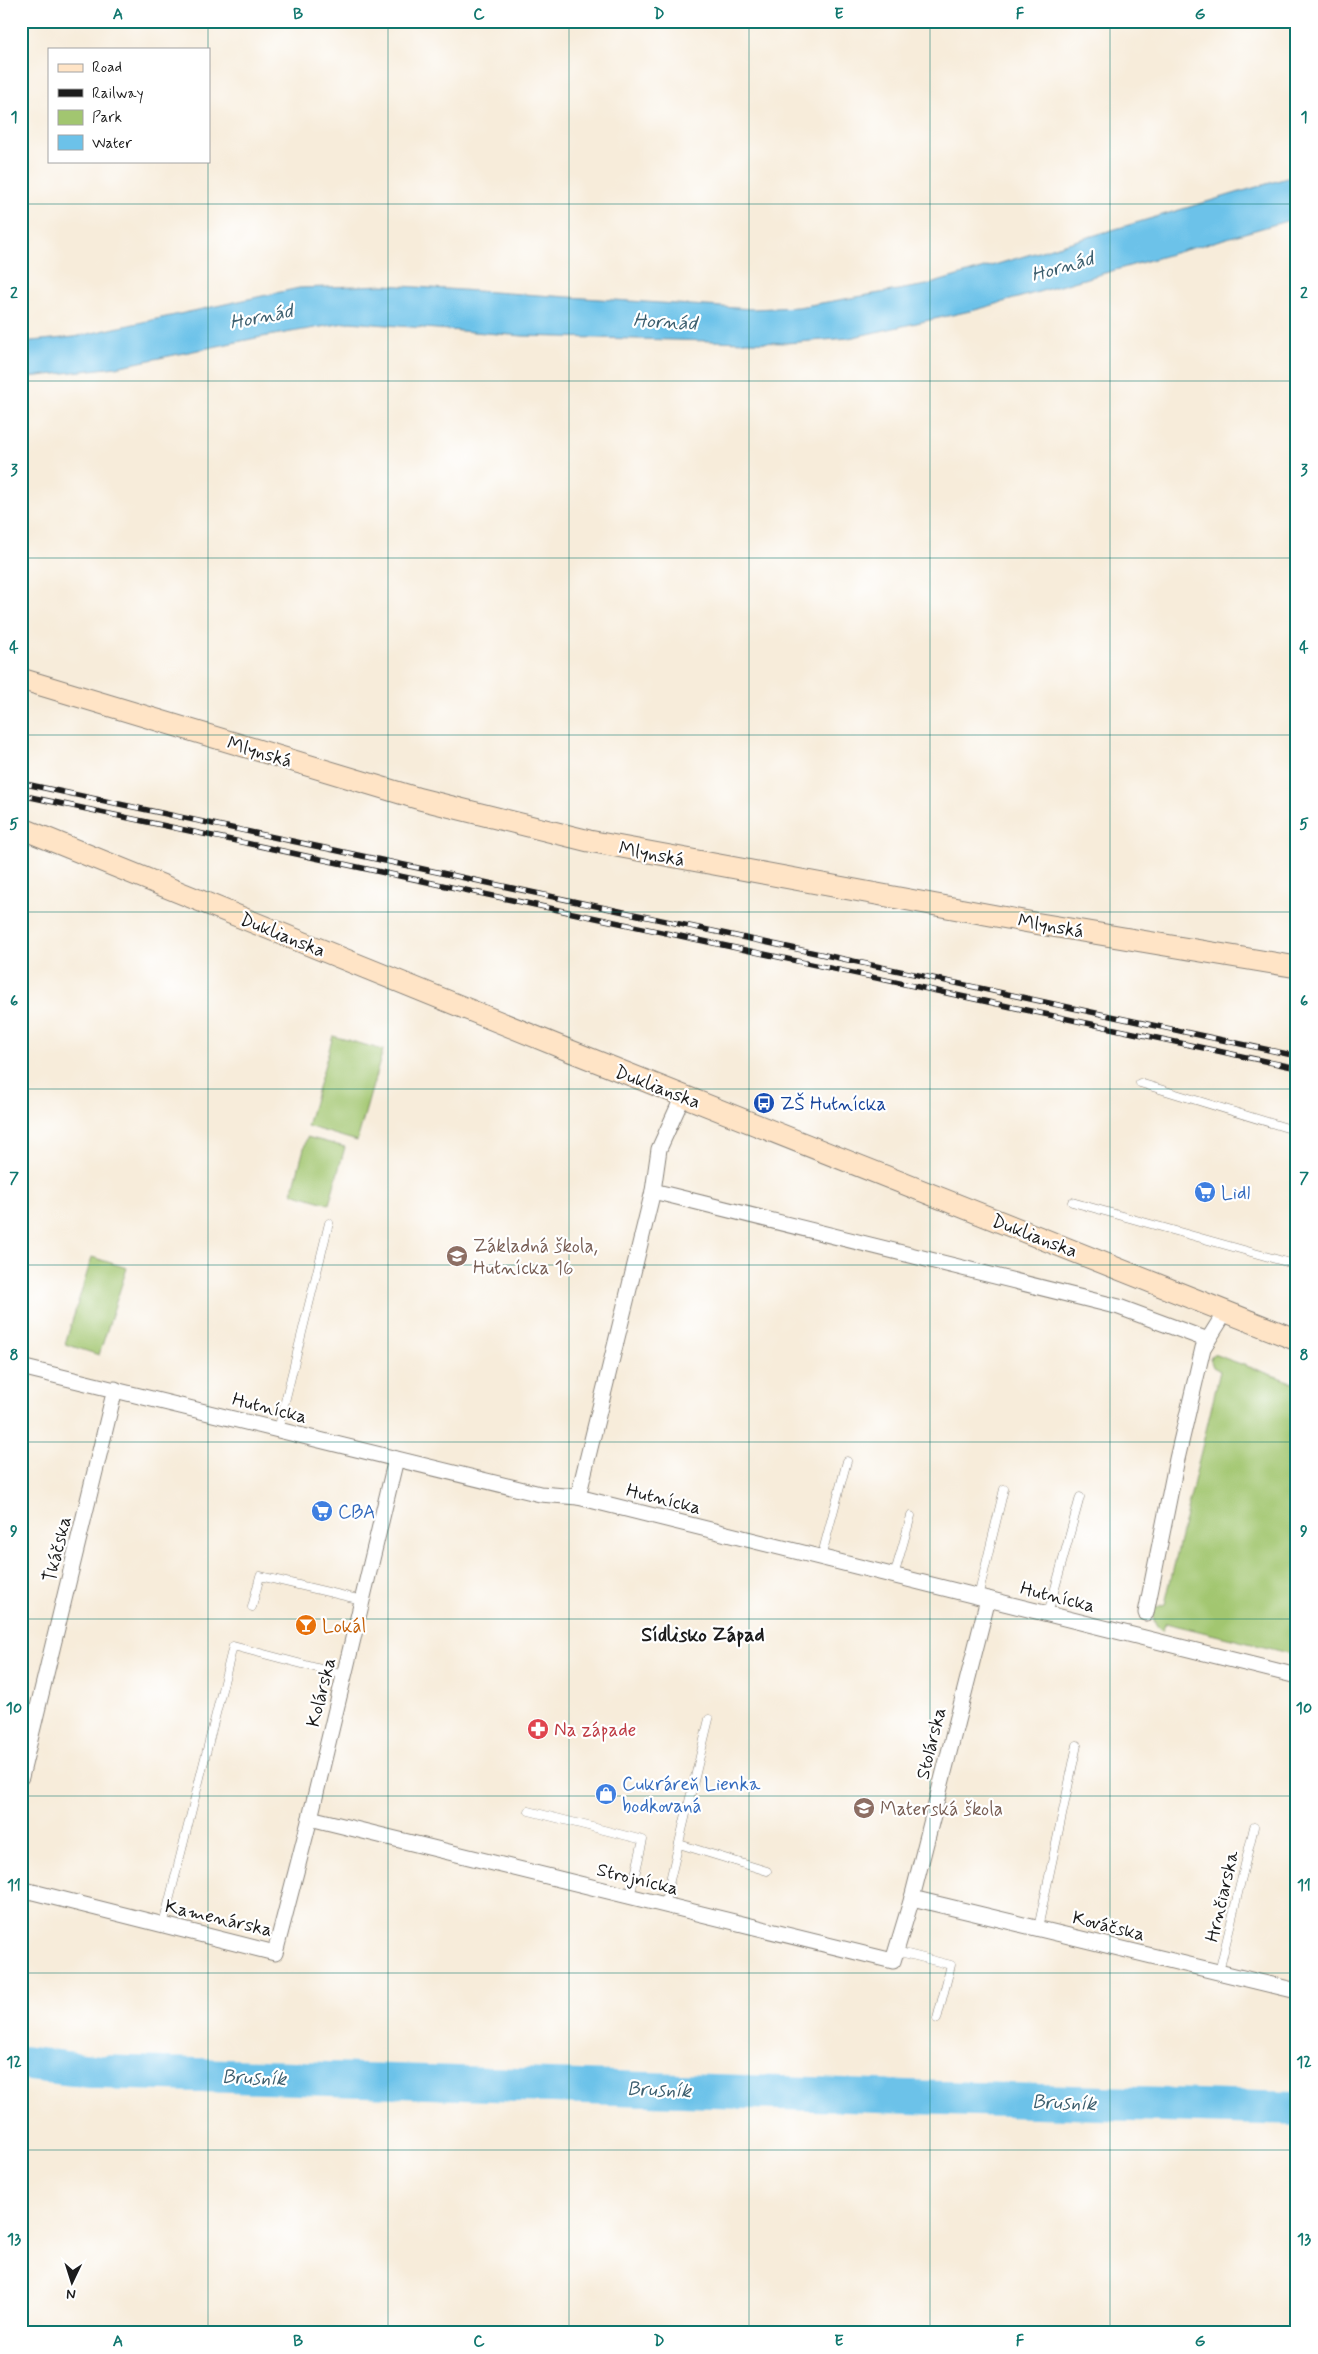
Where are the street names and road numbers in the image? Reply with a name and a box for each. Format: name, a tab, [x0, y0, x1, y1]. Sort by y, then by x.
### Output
street label: Mlynská	[224, 731, 295, 774]
street label: Mlynská	[617, 836, 687, 873]
street label: Duklianska	[236, 907, 329, 964]
street label: Mlynská	[1016, 908, 1086, 945]
street label: Duklianska	[611, 1060, 704, 1115]
street label: Duklianska	[988, 1209, 1081, 1264]
street label: Hutnícka	[230, 1387, 310, 1430]
street label: Hutnícka	[624, 1478, 704, 1521]
street label: Tkáčska	[37, 1514, 78, 1585]
street label: Hutnícka	[1018, 1576, 1098, 1619]
street label: Kolárska	[301, 1655, 342, 1730]
street label: Stolárska	[910, 1705, 952, 1782]
street label: Hrnčiarska	[1200, 1847, 1245, 1945]
street label: Strojnícka	[594, 1857, 681, 1902]
street label: Kamenárska	[163, 1894, 275, 1943]
street label: Kováčska	[1070, 1905, 1147, 1948]

